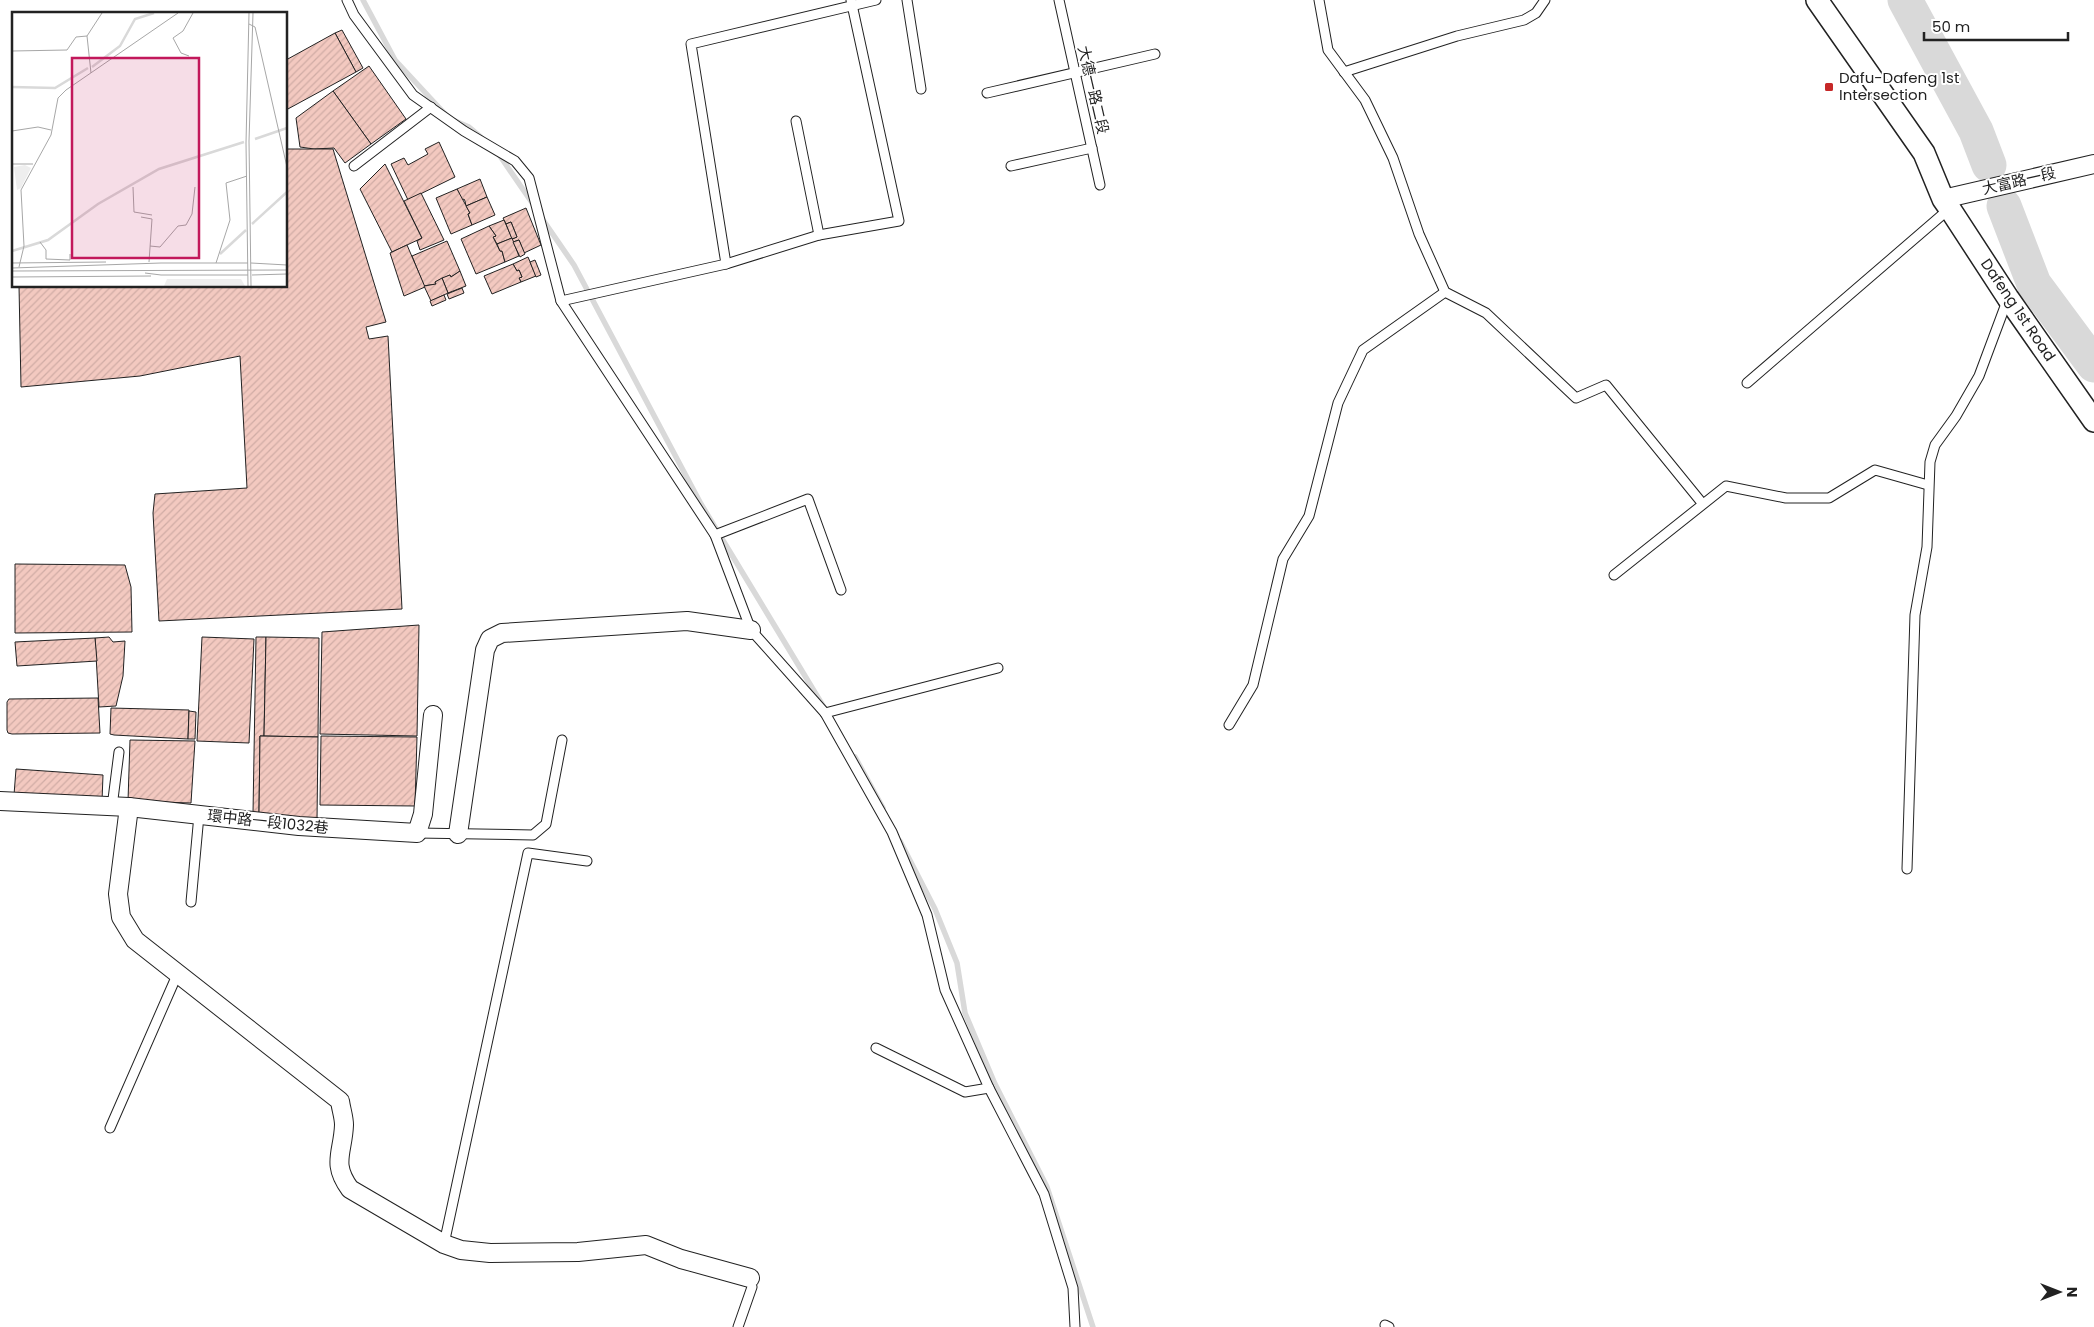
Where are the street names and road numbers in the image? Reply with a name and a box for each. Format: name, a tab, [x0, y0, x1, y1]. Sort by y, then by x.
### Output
street label: 大德一路二段	[1073, 44, 1114, 136]
street label: 大富路一段	[1980, 162, 2058, 199]
street label: Dafeng 1st Road	[1976, 254, 2061, 365]
street label: 環中路一段1032巷	[206, 805, 330, 838]

